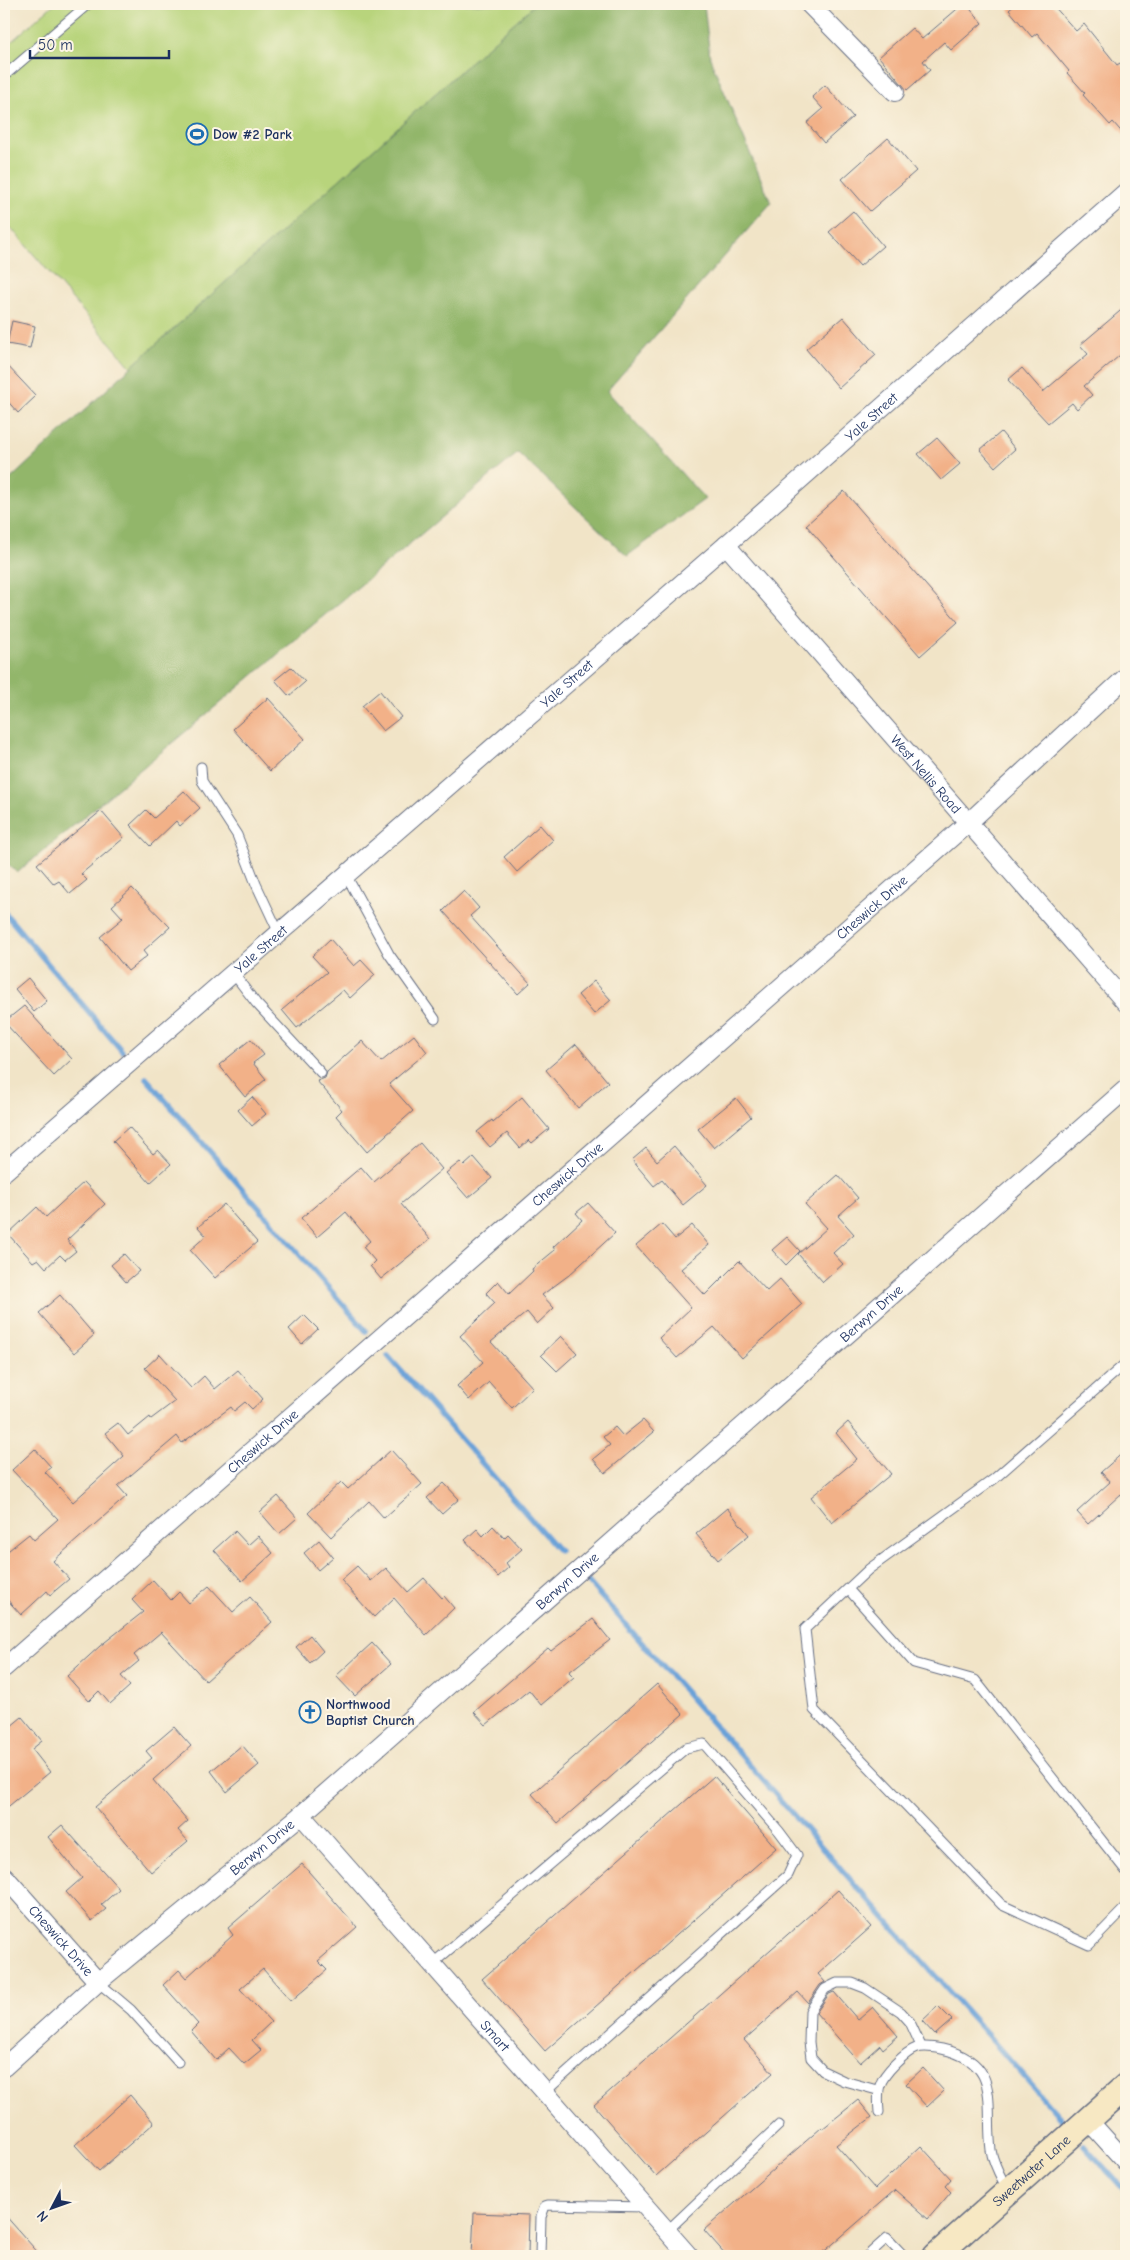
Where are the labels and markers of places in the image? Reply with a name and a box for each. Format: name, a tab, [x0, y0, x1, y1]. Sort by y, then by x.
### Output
sports icon: Dow #2 Park	[185, 122, 209, 146]
place label: Dow #2 Park	[213, 126, 292, 143]
place label: Northwood Baptist Church	[326, 1696, 415, 1729]
church icon: Northwood Baptist Church	[298, 1700, 322, 1724]

